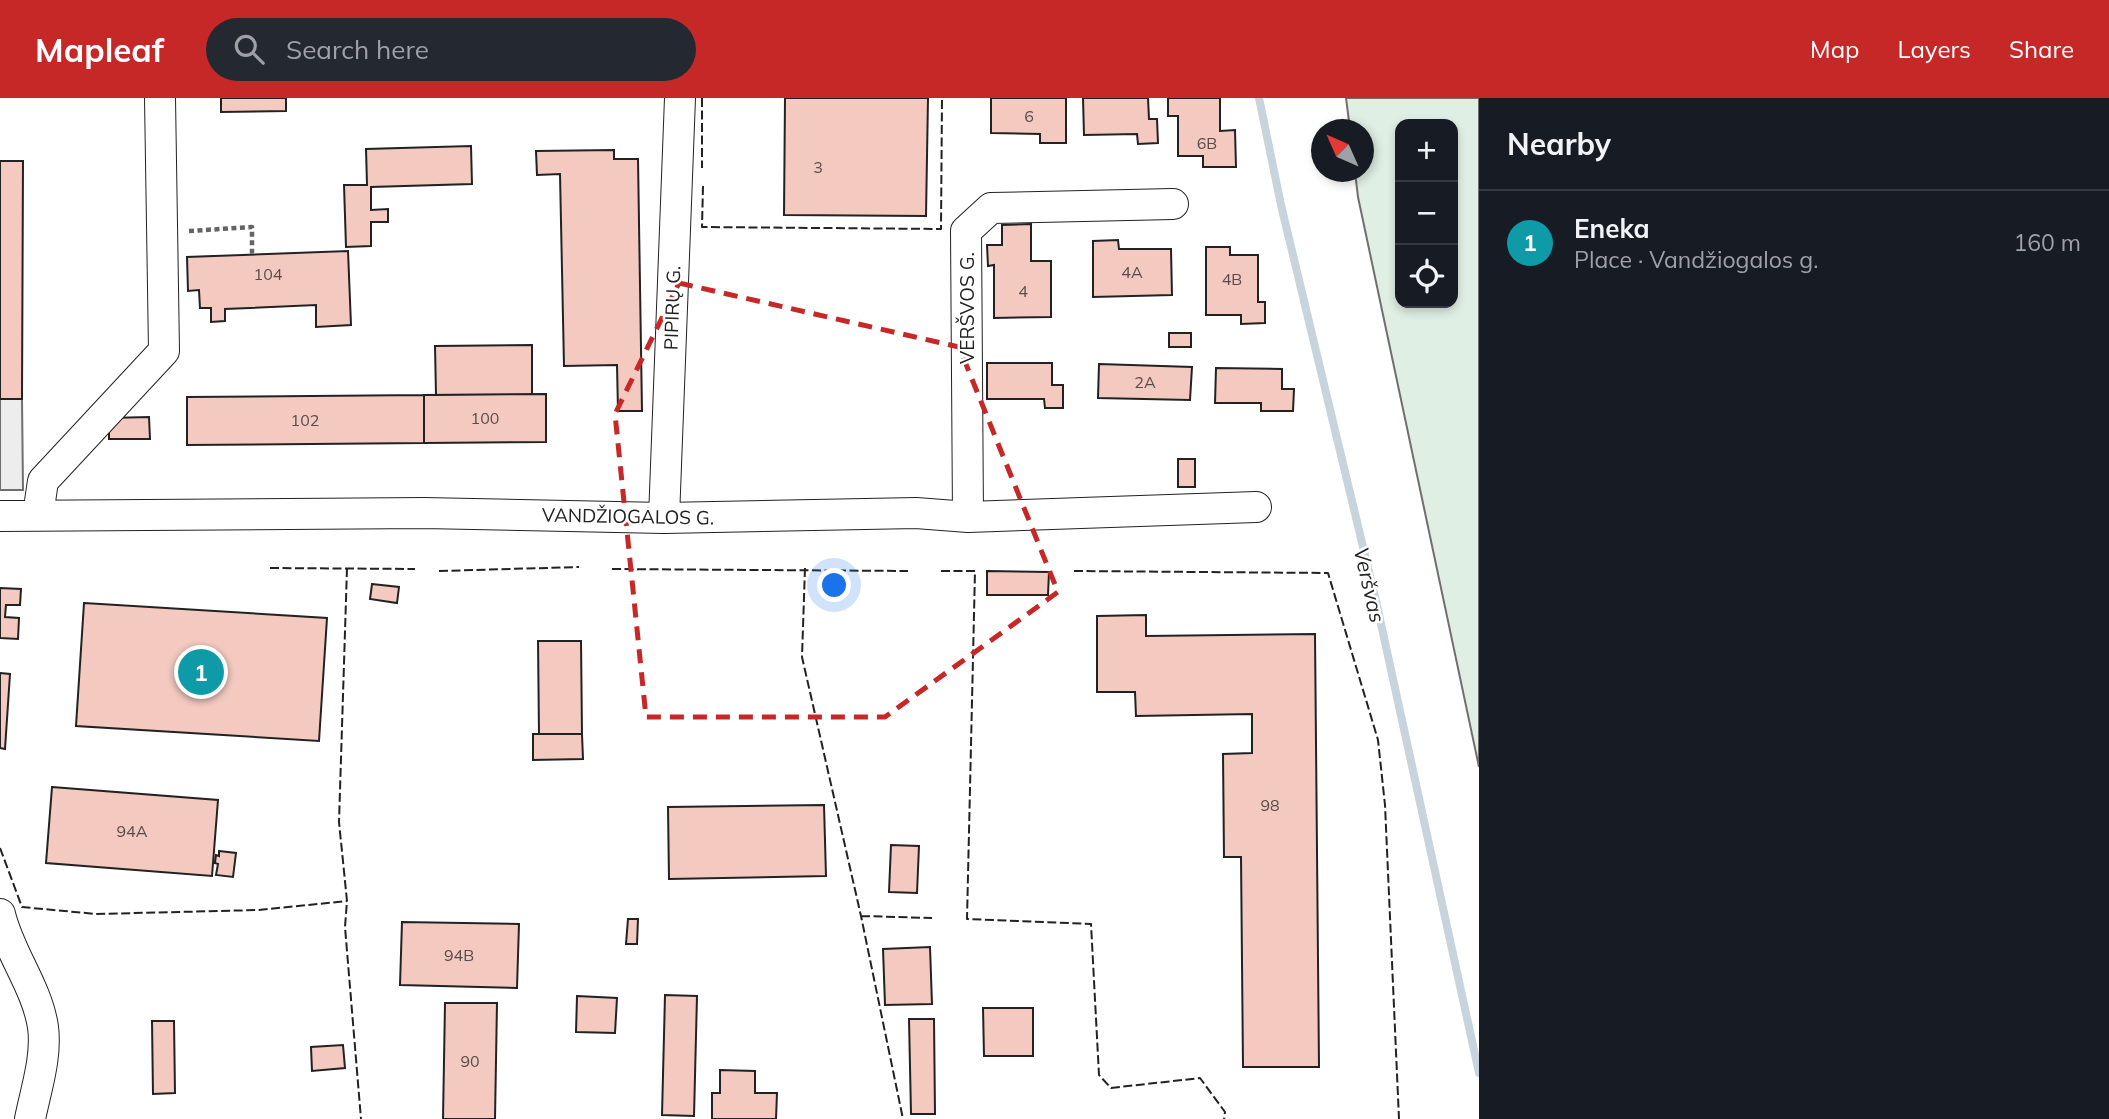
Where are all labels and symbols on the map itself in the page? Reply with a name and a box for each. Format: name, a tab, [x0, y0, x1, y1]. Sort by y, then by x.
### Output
house number: 6	[1024, 106, 1034, 126]
north arrow	[1311, 119, 1374, 182]
house number: 6B	[1197, 133, 1217, 153]
house number: 3	[813, 157, 823, 177]
street label: VERŠVOS G.	[955, 252, 979, 364]
house number: 4A	[1121, 262, 1143, 282]
house number: 104	[254, 264, 283, 284]
street label: PIPIRŲ G.	[659, 265, 685, 351]
house number: 4B	[1222, 269, 1242, 289]
house number: 4	[1018, 281, 1028, 301]
house number: 2A	[1134, 372, 1156, 392]
house number: 100	[471, 408, 499, 428]
house number: 102	[291, 410, 319, 430]
street label: VANDŽIOGALOS G.	[542, 502, 714, 530]
water label: Veršvas	[1349, 545, 1391, 625]
your location	[817, 568, 851, 602]
pin: 1	[178, 646, 224, 698]
house number: 98	[1260, 795, 1280, 815]
house number: 94A	[117, 821, 148, 841]
house number: 94B	[444, 945, 474, 965]
house number: 90	[460, 1051, 480, 1071]

